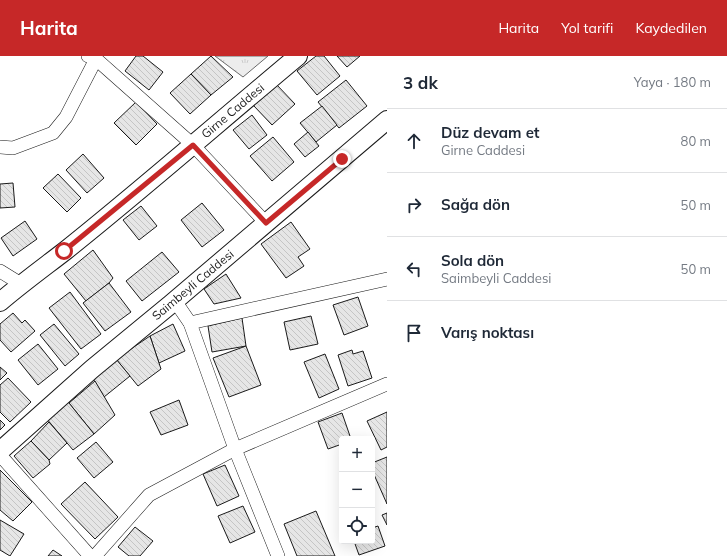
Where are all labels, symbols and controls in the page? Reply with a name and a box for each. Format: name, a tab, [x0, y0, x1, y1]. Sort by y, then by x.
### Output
text: Harita	[20, 16, 78, 40]
text: Harita	[498, 19, 539, 37]
text: Yol tarifi	[561, 19, 613, 37]
text: Kaydedilen	[635, 19, 707, 37]
text: 3 dk	[403, 72, 438, 93]
text: Yaya · 180 m	[634, 74, 711, 90]
street label: Girne Caddesi	[198, 80, 267, 141]
text: Düz devam et	[441, 123, 540, 142]
icon: ahead	[403, 130, 425, 152]
text: 80 m	[681, 133, 711, 149]
text: Girne Caddesi	[441, 142, 525, 158]
route end	[333, 150, 351, 168]
icon: right	[403, 194, 425, 216]
text: Sağa dön	[441, 195, 510, 214]
text: 50 m	[681, 197, 711, 213]
route start	[55, 242, 73, 260]
street label: Saimbeyli Caddesi	[149, 246, 237, 323]
text: Sola dön	[441, 251, 504, 270]
icon: left	[403, 258, 425, 280]
text: 50 m	[681, 261, 711, 277]
text: Saimbeyli Caddesi	[441, 270, 551, 286]
icon: arrive	[403, 322, 425, 344]
text: Varış noktası	[441, 323, 534, 342]
map controls	[339, 436, 375, 544]
button: +	[339, 436, 375, 472]
button: −	[339, 472, 375, 508]
button: locate	[339, 508, 375, 544]

